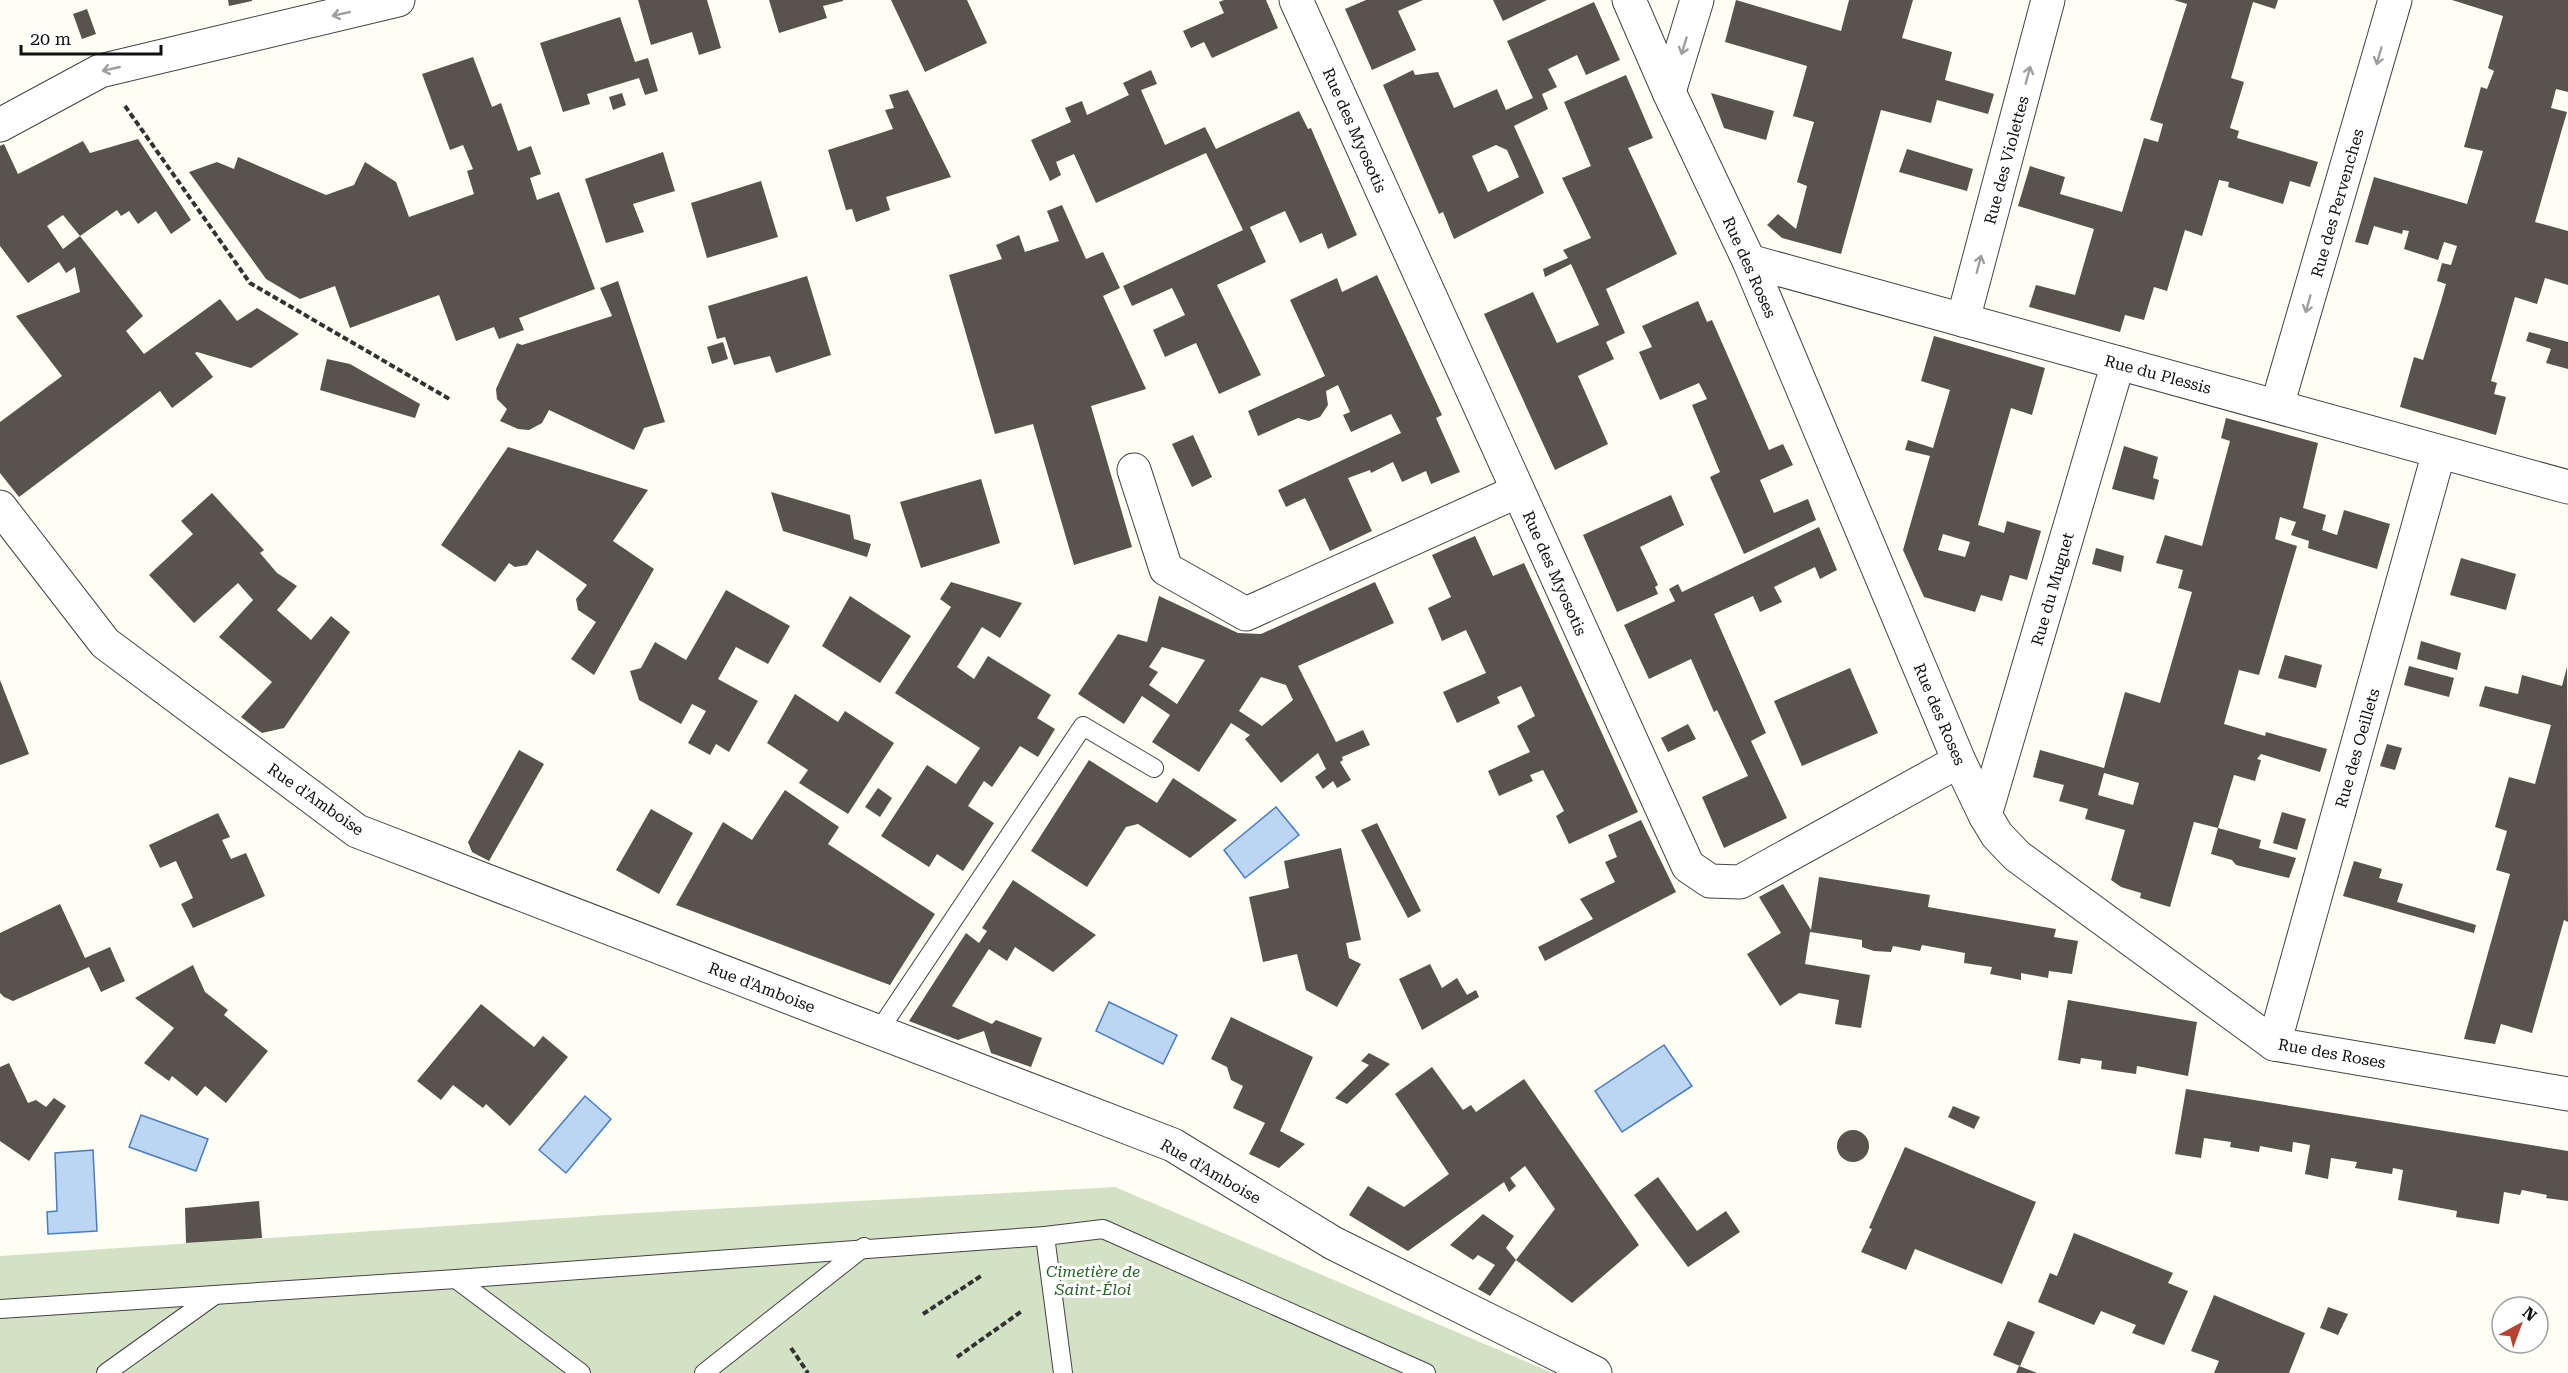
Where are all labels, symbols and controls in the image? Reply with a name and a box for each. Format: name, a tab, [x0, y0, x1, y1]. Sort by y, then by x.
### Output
one-way arrow	[332, 8, 351, 20]
scale bar	[21, 18, 160, 56]
text: 20 m	[30, 28, 71, 49]
one-way arrow	[1678, 36, 1689, 55]
one-way arrow	[2373, 46, 2384, 65]
one-way arrow	[102, 63, 121, 75]
street label: Rue des Myosotis	[1319, 65, 1391, 196]
one-way arrow	[2023, 66, 2035, 85]
street label: Rue des Violettes	[1980, 93, 2033, 227]
street label: Rue des Pervenches	[2307, 126, 2368, 280]
street label: Rue des Roses	[1719, 214, 1781, 321]
one-way arrow	[1974, 255, 1986, 274]
one-way arrow	[2302, 294, 2313, 313]
street label: Rue du Plessis	[2102, 351, 2214, 398]
street label: Rue des Myosotis	[1519, 508, 1591, 639]
street label: Rue du Muguet	[2027, 530, 2078, 648]
street label: Rue des Roses	[1910, 660, 1970, 768]
street label: Rue des Oeillets	[2331, 686, 2384, 810]
street label: Rue d'Amboise	[264, 759, 368, 840]
street label: Rue d'Amboise	[706, 958, 818, 1017]
street label: Rue des Roses	[2277, 1035, 2388, 1072]
street label: Rue d'Amboise	[1157, 1135, 1265, 1208]
park label: Cimetière de Saint-Éloi	[1046, 1262, 1140, 1299]
north arrow	[2490, 1295, 2550, 1355]
text: N	[2519, 1303, 2540, 1325]

